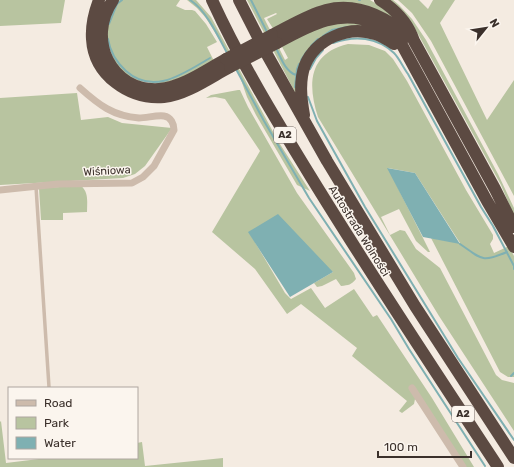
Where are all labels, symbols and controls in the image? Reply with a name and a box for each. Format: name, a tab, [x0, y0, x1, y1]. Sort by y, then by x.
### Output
north arrow	[466, 8, 506, 48]
text: N	[487, 17, 502, 30]
road number: A2	[274, 127, 296, 143]
street label: Wiśniowa	[83, 163, 131, 179]
street label: Autostrada Wolności	[326, 183, 392, 279]
legend	[8, 387, 138, 459]
text: Road	[44, 396, 72, 410]
road number: A2	[452, 406, 474, 422]
text: Park	[44, 416, 70, 430]
scale bar	[378, 433, 471, 459]
text: Water	[44, 436, 76, 450]
text: 100 m	[384, 440, 418, 454]

